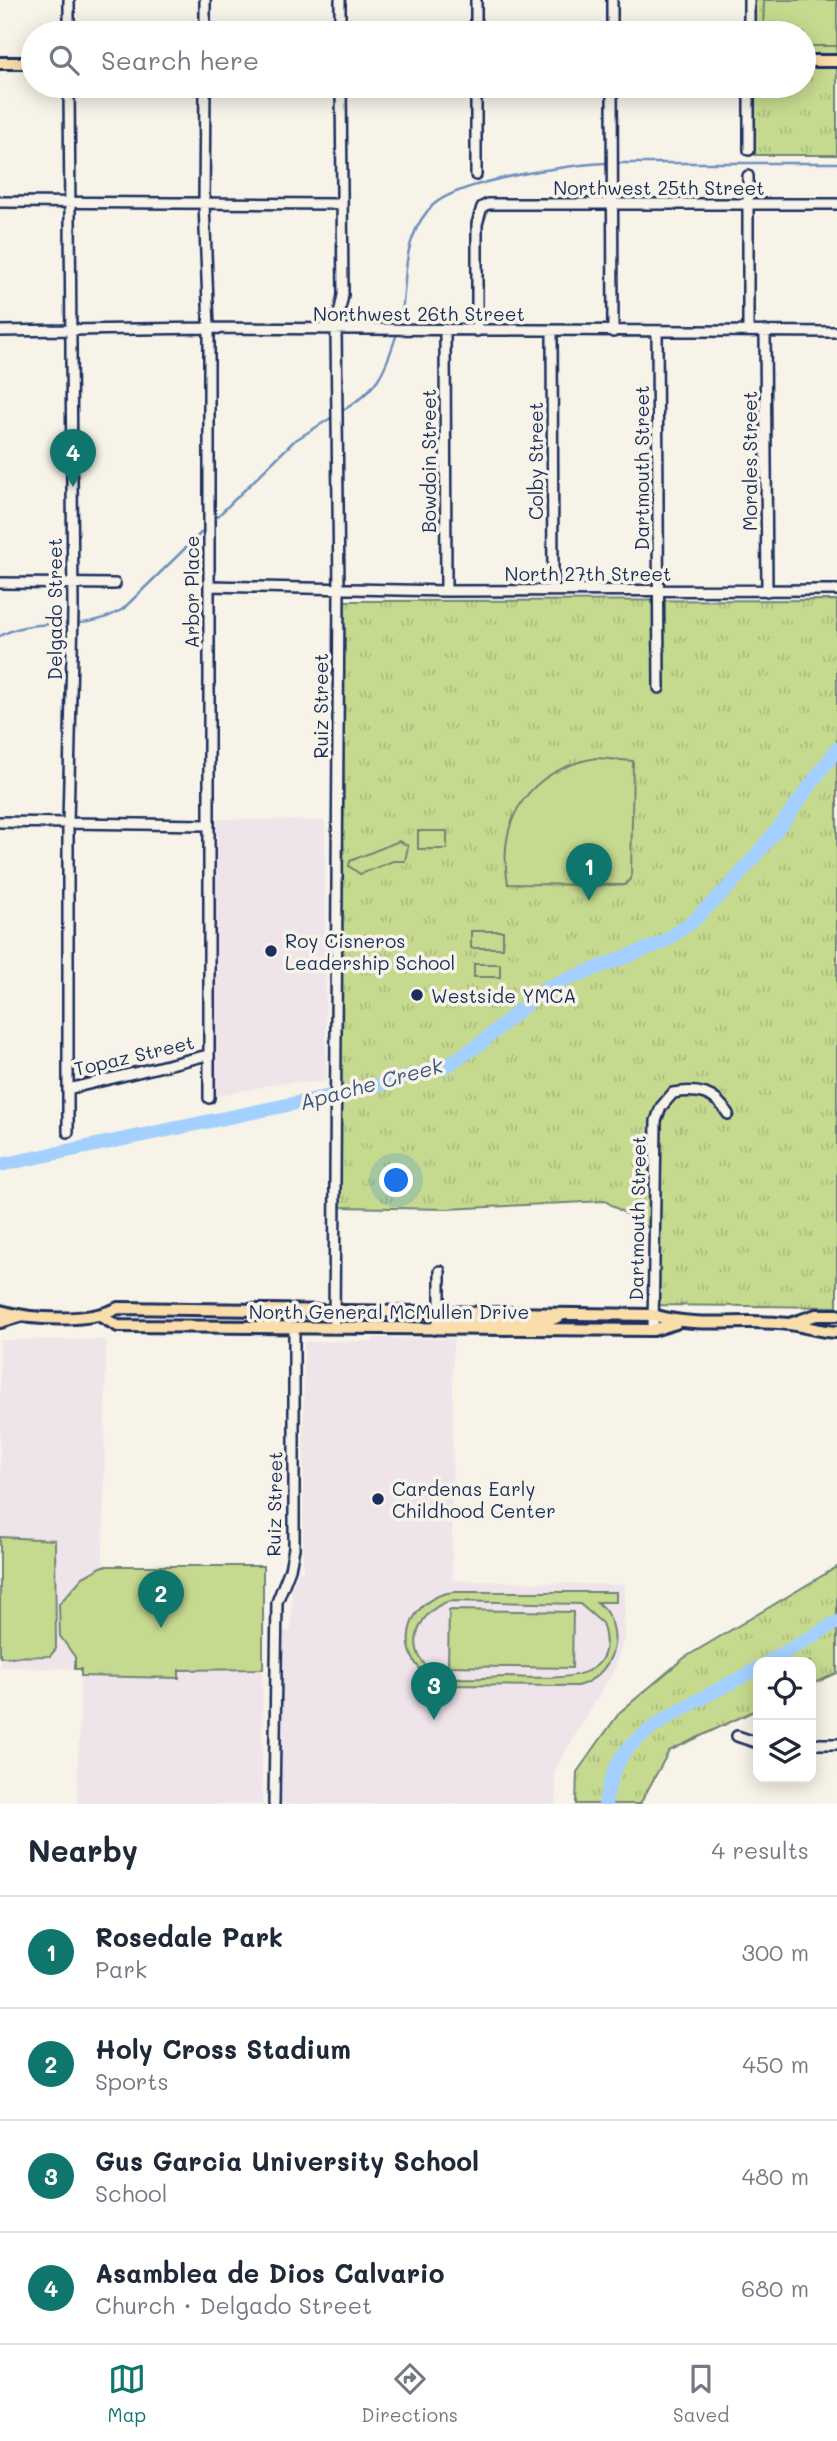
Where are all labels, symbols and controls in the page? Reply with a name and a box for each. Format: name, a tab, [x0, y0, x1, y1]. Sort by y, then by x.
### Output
search box	[21, 21, 816, 98]
icon: search	[45, 41, 83, 79]
text: Search here	[101, 43, 259, 77]
street label: Northwest 25th Street	[553, 175, 765, 200]
street label: Northwest 26th Street	[313, 301, 525, 326]
street label: Dartmouth Street	[629, 385, 654, 551]
street label: Bowdoin Street	[416, 389, 441, 533]
street label: Morales Street	[737, 391, 762, 531]
street label: Colby Street	[523, 402, 548, 520]
pin: 4	[50, 429, 96, 487]
street label: Arbor Place	[179, 536, 204, 648]
street label: Delgado Street	[42, 538, 67, 680]
street label: North 27th Street	[505, 561, 671, 586]
street label: Ruiz Street	[308, 653, 333, 759]
pin: 1	[566, 843, 612, 901]
place label: Roy Cisneros Leadership School	[285, 928, 455, 975]
marker: Roy Cisneros Leadership School	[263, 943, 279, 959]
place label: Westside YMCA	[431, 983, 576, 1008]
marker: Westside YMCA	[409, 987, 425, 1003]
street label: Topaz Street	[71, 1029, 197, 1081]
water label: Apache Creek	[296, 1051, 446, 1115]
street label: Dartmouth Street	[623, 1135, 651, 1301]
your location	[379, 1163, 413, 1197]
street label: North General McMullen Drive	[249, 1299, 529, 1324]
street label: Ruiz Street	[261, 1451, 287, 1557]
place label: Cardenas Early Childhood Center	[392, 1476, 556, 1523]
marker: Cardenas Early Childhood Center	[370, 1491, 386, 1507]
pin: 2	[138, 1570, 184, 1628]
map controls	[753, 1657, 816, 1783]
button: locate	[753, 1657, 816, 1720]
pin: 3	[411, 1662, 457, 1720]
button: layers	[753, 1720, 816, 1783]
text: Nearby	[28, 1830, 138, 1870]
text: 4 results	[712, 1835, 809, 1865]
text: Rosedale Park	[95, 1920, 283, 1954]
text: 1	[46, 1937, 56, 1967]
text: 300 m	[741, 1937, 809, 1967]
text: Park	[95, 1954, 147, 1984]
text: Holy Cross Stadium	[95, 2032, 351, 2066]
text: 2	[45, 2049, 57, 2079]
text: 450 m	[742, 2049, 809, 2079]
text: Sports	[95, 2066, 169, 2096]
text: Gus Garcia University School	[95, 2144, 479, 2178]
text: 3	[44, 2161, 58, 2191]
text: 480 m	[742, 2161, 809, 2191]
text: School	[95, 2178, 168, 2208]
text: Asamblea de Dios Calvario	[95, 2256, 445, 2290]
text: 4	[44, 2273, 58, 2303]
text: 680 m	[741, 2273, 809, 2303]
text: Church · Delgado Street	[95, 2290, 372, 2320]
tab: Map	[108, 2360, 146, 2427]
tab: Directions	[361, 2360, 458, 2427]
tab: Saved	[673, 2360, 729, 2427]

